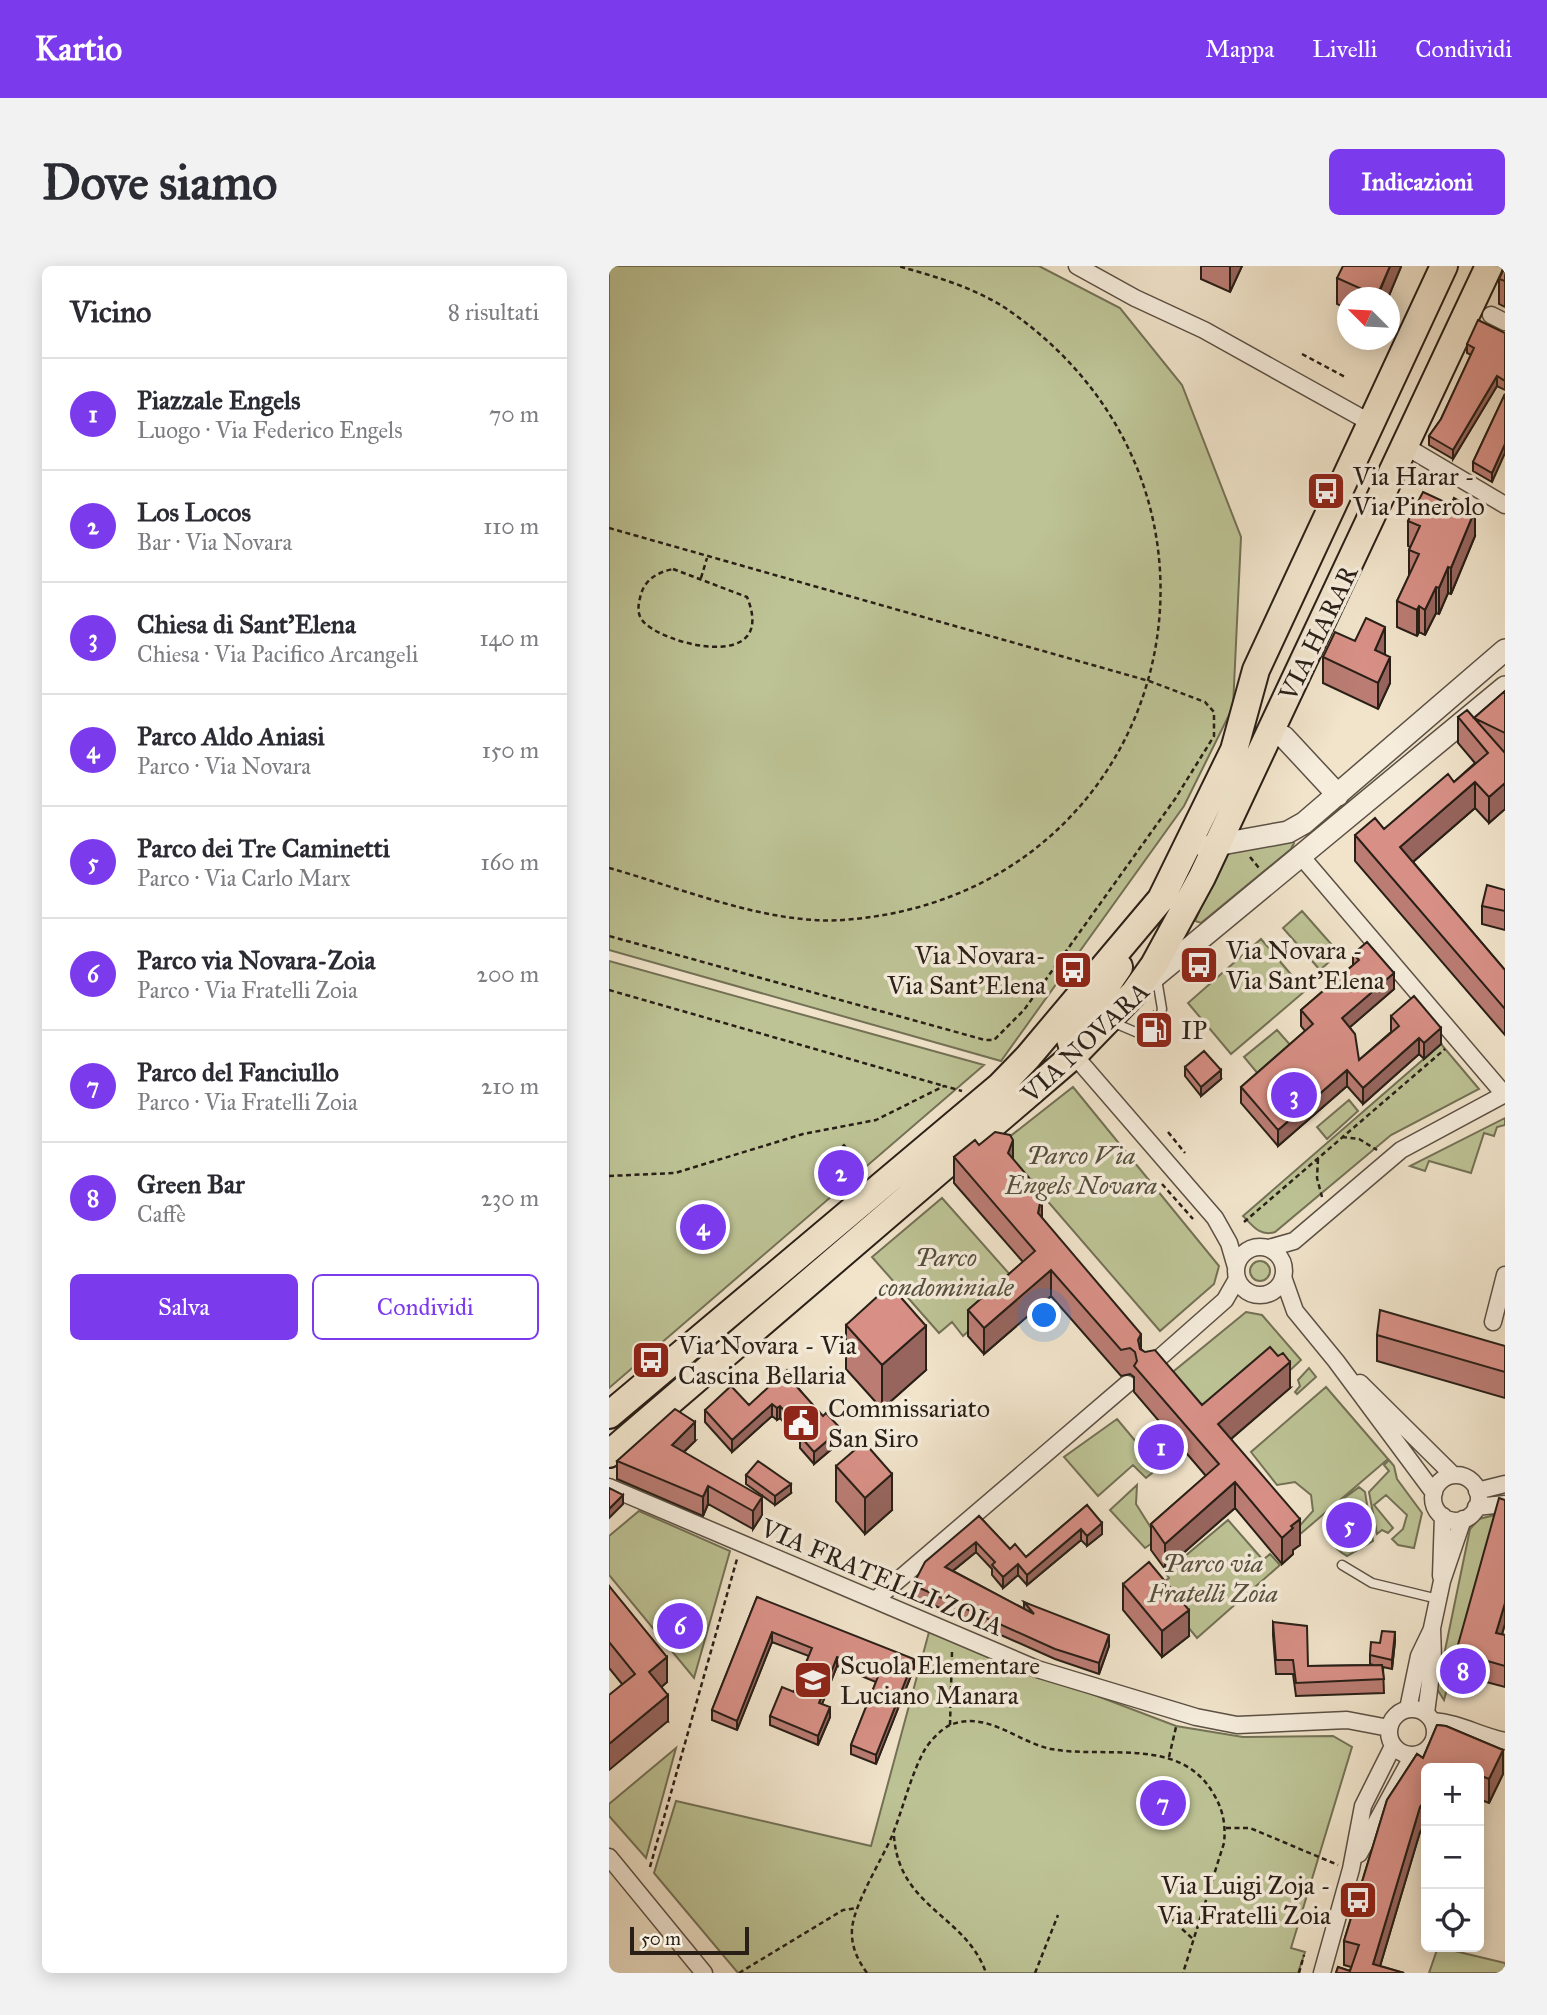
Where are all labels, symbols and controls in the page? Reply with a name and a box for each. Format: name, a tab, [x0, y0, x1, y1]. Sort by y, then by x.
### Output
text: Kartio	[35, 29, 122, 69]
text: Mappa	[1205, 34, 1274, 64]
text: Livelli	[1312, 34, 1377, 64]
text: Condividi	[1415, 34, 1512, 64]
button: Indicazioni	[1329, 149, 1505, 215]
text: Dove siamo	[42, 153, 277, 212]
north arrow	[1337, 287, 1400, 350]
text: Vicino	[70, 294, 151, 330]
text: 8 risultati	[448, 298, 539, 326]
text: Piazzale Engels	[137, 384, 301, 416]
text: 1	[88, 400, 98, 428]
text: 70 m	[489, 400, 539, 428]
text: Luogo · Via Federico Engels	[137, 416, 403, 444]
place label: Via Harar - Via Pinerolo	[1352, 460, 1485, 522]
bus stop icon: Via Harar - Via Pinerolo	[1305, 470, 1347, 512]
text: Los Locos	[137, 496, 251, 528]
text: 2	[87, 512, 99, 540]
text: 110 m	[483, 512, 539, 540]
text: Bar · Via Novara	[137, 528, 292, 556]
street label: VIA HARAR	[1271, 560, 1365, 707]
text: Chiesa di Sant'Elena	[137, 608, 356, 640]
text: 3	[88, 624, 98, 652]
text: 140 m	[479, 624, 539, 652]
text: Chiesa · Via Pacifico Arcangeli	[137, 640, 418, 668]
text: Parco Aldo Aniasi	[137, 720, 325, 752]
text: 4	[87, 736, 99, 764]
text: 150 m	[482, 736, 539, 764]
text: Parco · Via Novara	[137, 752, 311, 780]
text: Parco dei Tre Caminetti	[137, 832, 390, 864]
text: 5	[88, 848, 98, 876]
text: 160 m	[481, 848, 539, 876]
text: Parco · Via Carlo Marx	[137, 864, 350, 892]
place label: Via Novara - Via Sant'Elena	[1225, 934, 1385, 996]
place label: Via Novara- Via Sant'Elena	[886, 939, 1046, 1001]
text: Parco via Novara-Zoia	[137, 944, 375, 976]
bus stop icon: Via Novara - Via Sant'Elena	[1178, 944, 1220, 986]
bus stop icon: Via Novara- Via Sant'Elena	[1052, 949, 1094, 991]
text: 6	[87, 960, 99, 988]
text: 200 m	[477, 960, 539, 988]
street label: VIA NOVARA	[1014, 974, 1156, 1110]
text: Parco · Via Fratelli Zoia	[137, 976, 358, 1004]
fuel station icon: IP	[1133, 1009, 1175, 1051]
place label: IP	[1181, 1014, 1207, 1046]
text: Parco del Fanciullo	[137, 1056, 339, 1088]
pin: 3	[1271, 1069, 1317, 1121]
text: 7	[87, 1072, 99, 1100]
text: 210 m	[481, 1072, 539, 1100]
text: Parco · Via Fratelli Zoia	[137, 1088, 358, 1116]
park label: Parco Via Engels Novara	[1004, 1139, 1157, 1201]
pin: 2	[818, 1147, 864, 1199]
text: Green Bar	[137, 1168, 245, 1200]
text: 8	[87, 1184, 99, 1212]
text: 230 m	[481, 1184, 539, 1212]
text: Caffè	[137, 1200, 186, 1228]
pin: 4	[680, 1201, 726, 1253]
park label: Parco condominiale	[879, 1241, 1015, 1303]
button: Salva	[70, 1274, 298, 1340]
button: Condividi	[312, 1274, 539, 1340]
your location	[1027, 1298, 1061, 1332]
place label: Via Novara - Via Cascina Bellaria	[677, 1329, 857, 1391]
bus stop icon: Via Novara - Via Cascina Bellaria	[630, 1339, 672, 1381]
place label: Commissariato San Siro	[828, 1392, 990, 1454]
public building icon: Commissariato San Siro	[780, 1402, 822, 1444]
pin: 1	[1138, 1421, 1184, 1473]
pin: 5	[1326, 1499, 1372, 1551]
street label: VIA FRATELLI ZOIA	[755, 1511, 1009, 1643]
park label: Parco via Fratelli Zoia	[1147, 1547, 1278, 1609]
pin: 6	[657, 1600, 703, 1652]
pin: 8	[1440, 1645, 1486, 1697]
place label: Scuola Elementare Luciano Manara	[840, 1649, 1040, 1711]
school or university icon: Scuola Elementare Luciano Manara	[792, 1659, 834, 1701]
map controls	[1421, 1763, 1484, 1952]
button: +	[1421, 1763, 1484, 1826]
pin: 7	[1140, 1777, 1186, 1829]
button: −	[1421, 1826, 1484, 1889]
place label: Via Luigi Zoja - Via Fratelli Zoia	[1157, 1869, 1331, 1931]
bus stop icon: Via Luigi Zoja - Via Fratelli Zoia	[1337, 1879, 1379, 1921]
button: locate	[1421, 1889, 1484, 1952]
scale bar	[630, 1924, 749, 1956]
text: 50 m	[641, 1927, 681, 1950]

